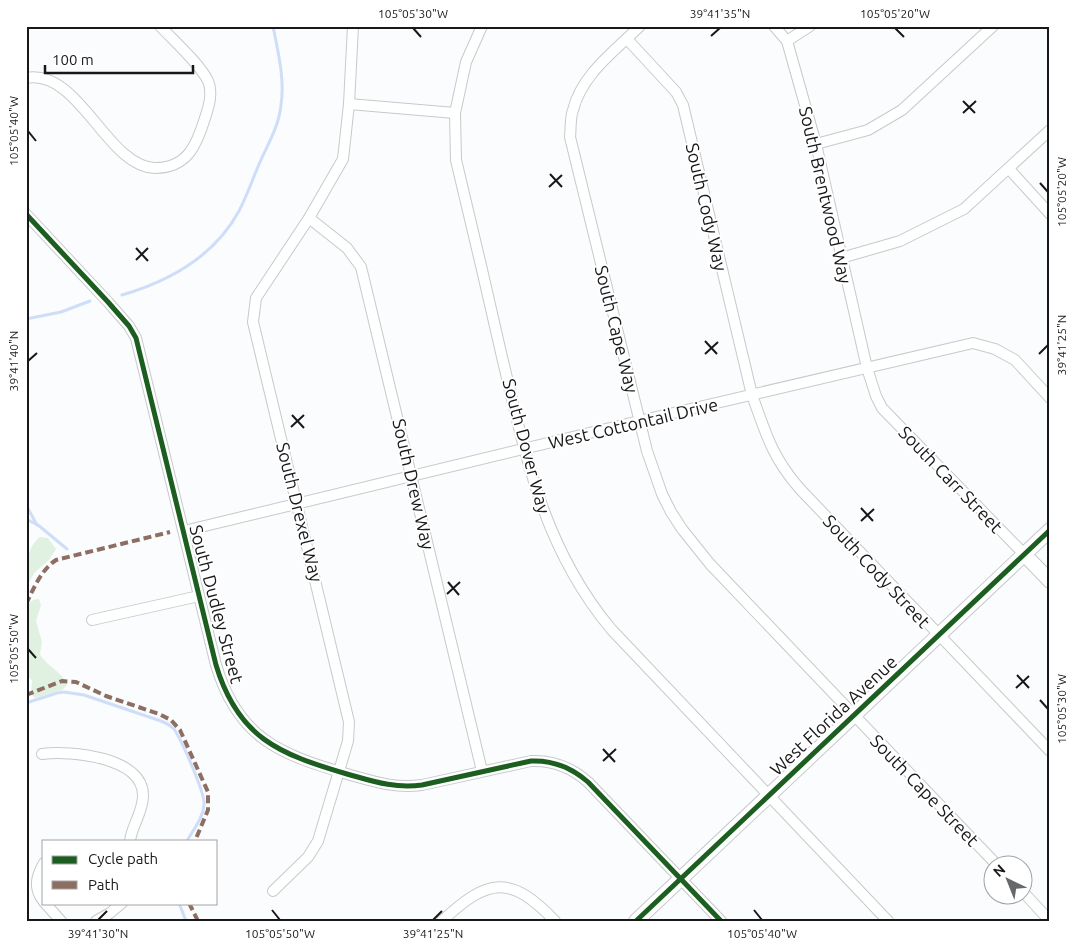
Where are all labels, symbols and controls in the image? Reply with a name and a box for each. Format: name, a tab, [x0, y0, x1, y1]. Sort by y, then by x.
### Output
text: 105°05'30"W	[378, 7, 448, 20]
text: 39°41'35"N	[690, 7, 750, 20]
text: 105°05'20"W	[860, 7, 930, 20]
scale bar	[45, 42, 192, 74]
text: 100 m	[52, 51, 94, 68]
text: 105°05'40"W	[7, 96, 20, 166]
street label: South Brentwood Way	[796, 105, 856, 286]
street label: South Cody Way	[683, 141, 732, 273]
text: 105°05'20"W	[1055, 157, 1068, 227]
street label: South Cape Way	[591, 263, 643, 395]
text: 39°41'25"N	[1055, 315, 1068, 375]
text: 39°41'40"N	[7, 331, 20, 391]
street label: South Dover Way	[499, 376, 555, 516]
street label: West Cottontail Drive	[546, 394, 720, 452]
street label: South Drew Way	[389, 417, 439, 552]
street label: South Carr Street	[895, 422, 1007, 536]
street label: South Drexel Way	[273, 440, 327, 584]
street label: South Cody Street	[820, 510, 934, 632]
street label: South Dudley Street	[186, 523, 248, 685]
text: 105°05'50"W	[7, 614, 20, 684]
street label: West Florida Avenue	[766, 651, 900, 779]
text: 105°05'30"W	[1055, 674, 1068, 744]
street label: South Cape Street	[867, 730, 983, 850]
legend	[42, 840, 218, 904]
text: Cycle path	[88, 850, 158, 867]
north arrow	[984, 854, 1034, 904]
text: N	[990, 861, 1008, 880]
text: Path	[88, 876, 119, 893]
text: 39°41'30"N	[68, 927, 128, 940]
text: 105°05'50"W	[245, 927, 315, 940]
text: 39°41'25"N	[403, 927, 463, 940]
text: 105°05'40"W	[727, 927, 797, 940]

